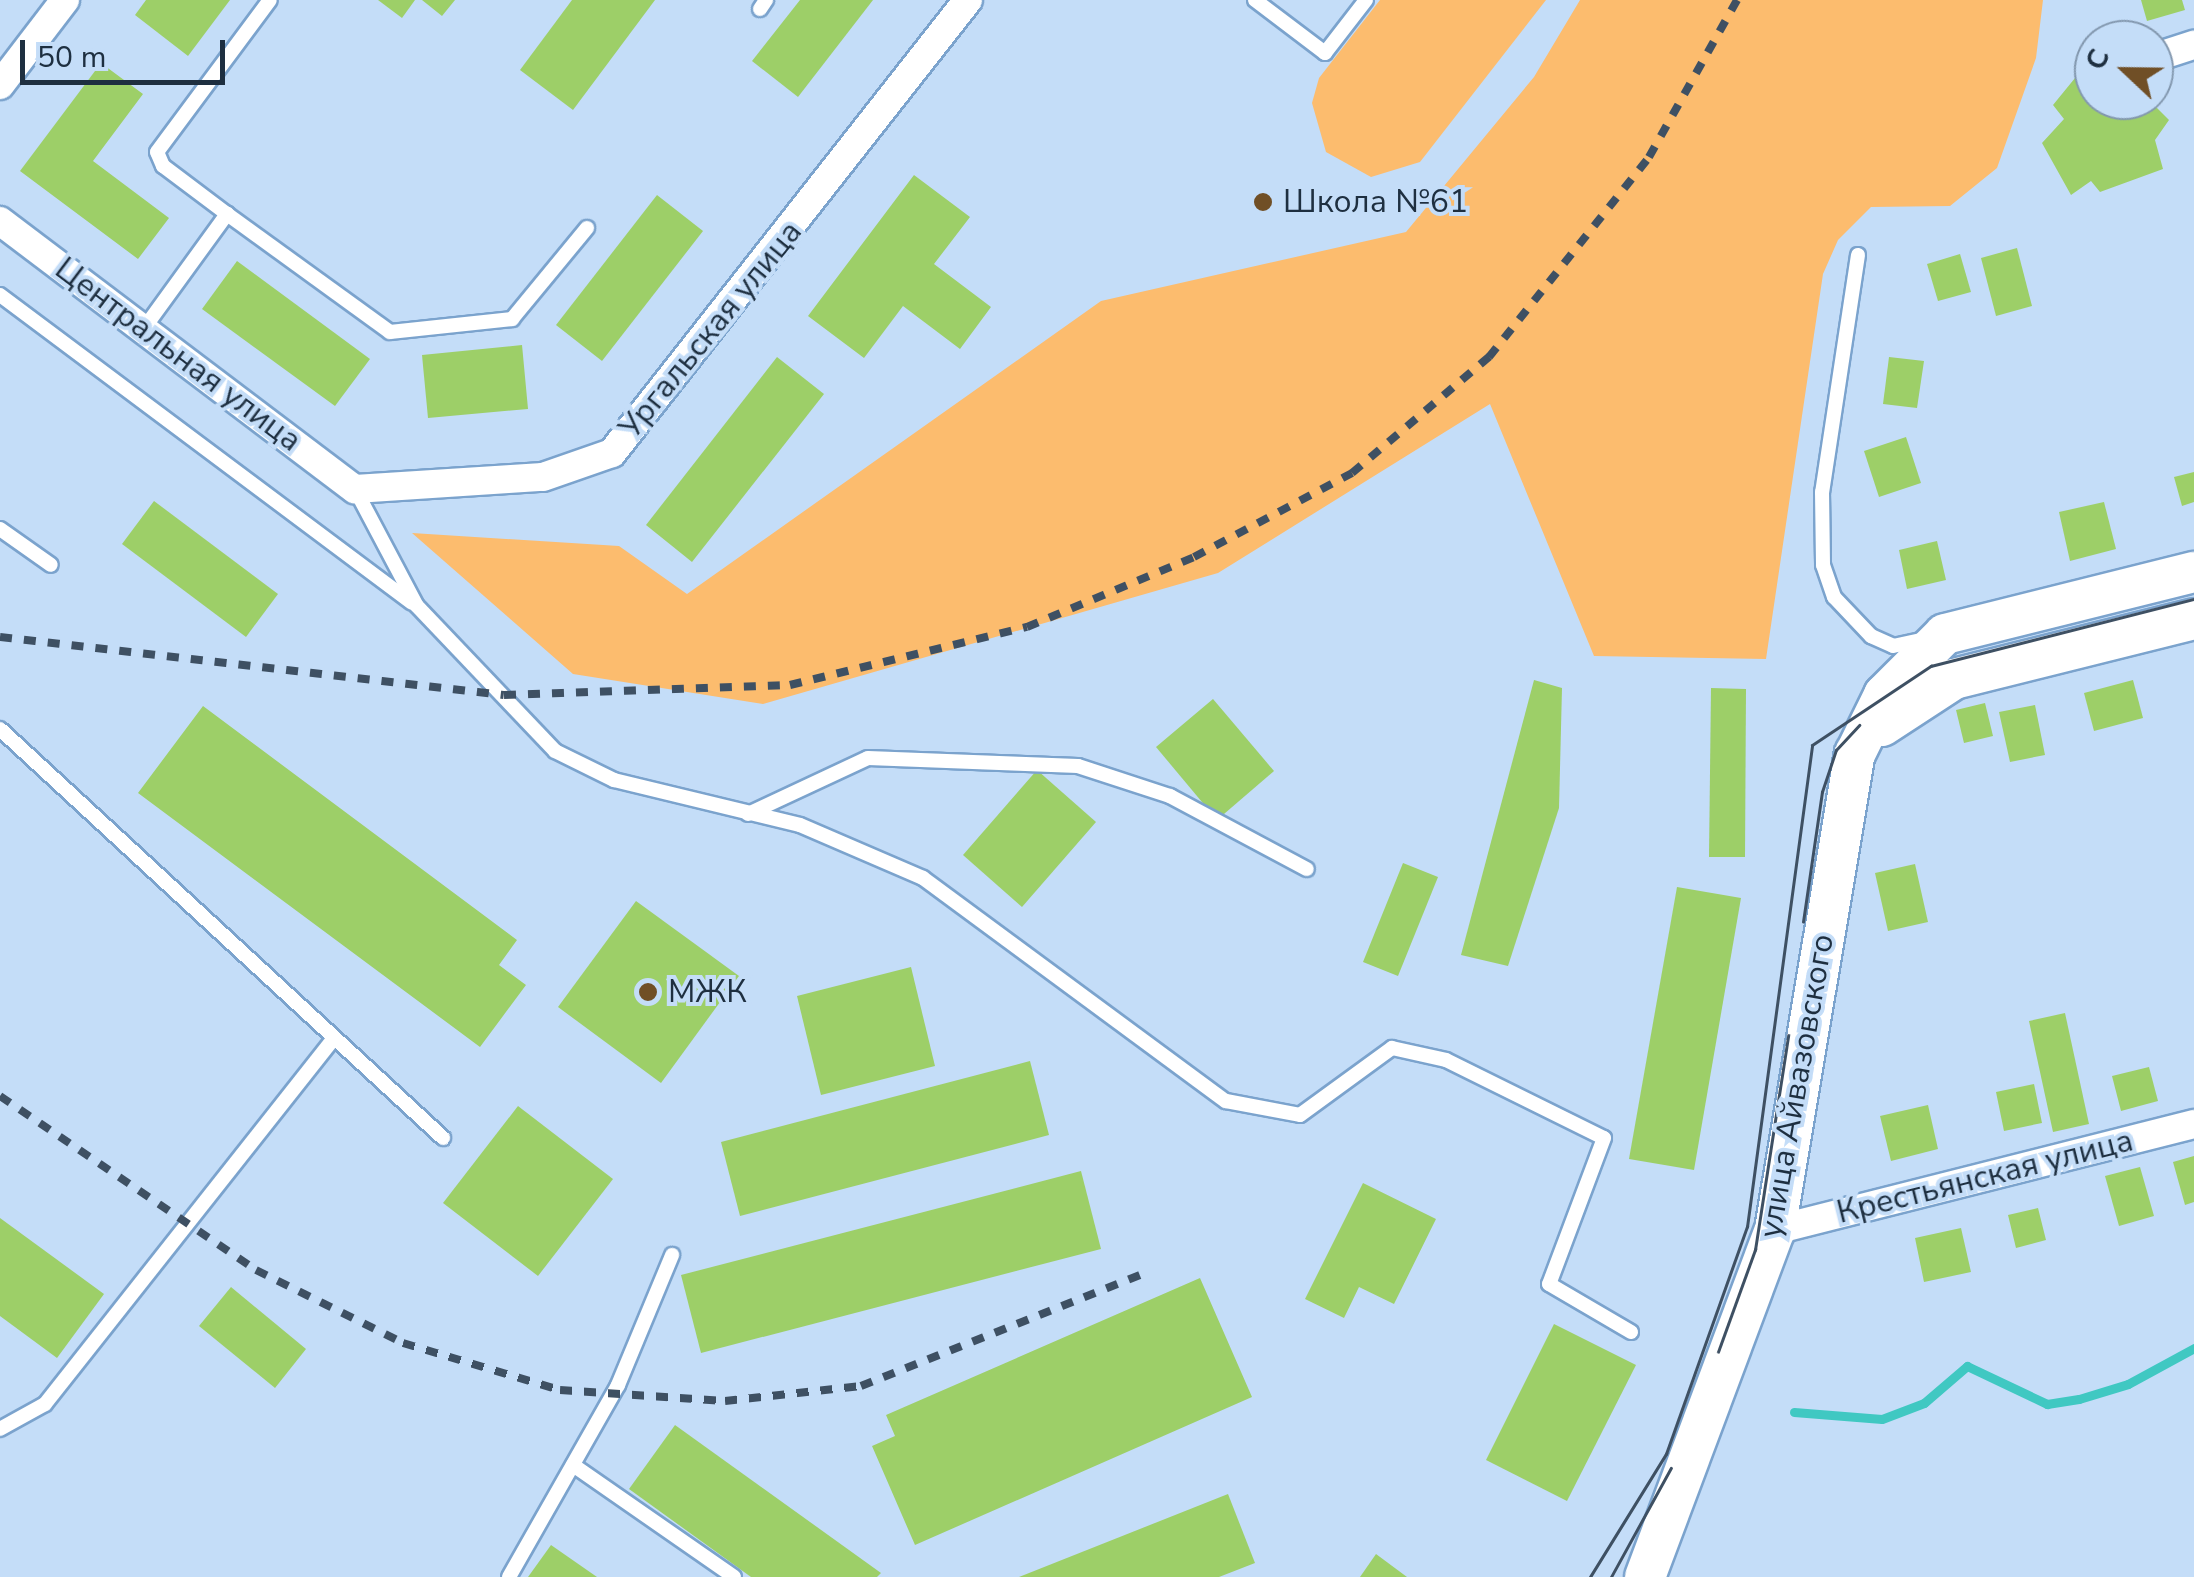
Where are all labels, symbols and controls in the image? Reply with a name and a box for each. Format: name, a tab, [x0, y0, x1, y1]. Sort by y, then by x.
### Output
scale bar	[25, 20, 230, 82]
north arrow	[2074, 20, 2174, 120]
text: 50 m	[37, 37, 106, 78]
text: С	[2077, 44, 2119, 75]
place label: Школа №61	[1283, 183, 1468, 221]
marker: Школа №61	[1252, 191, 1274, 213]
street label: Ургальская улица	[612, 214, 810, 446]
street label: Центральная улица	[47, 250, 309, 460]
street label: улица Айвазовского	[1751, 931, 1843, 1241]
place label: МЖК	[668, 973, 747, 1011]
marker: МЖК	[637, 981, 659, 1003]
street label: Крестьянская улица	[1833, 1122, 2137, 1232]

